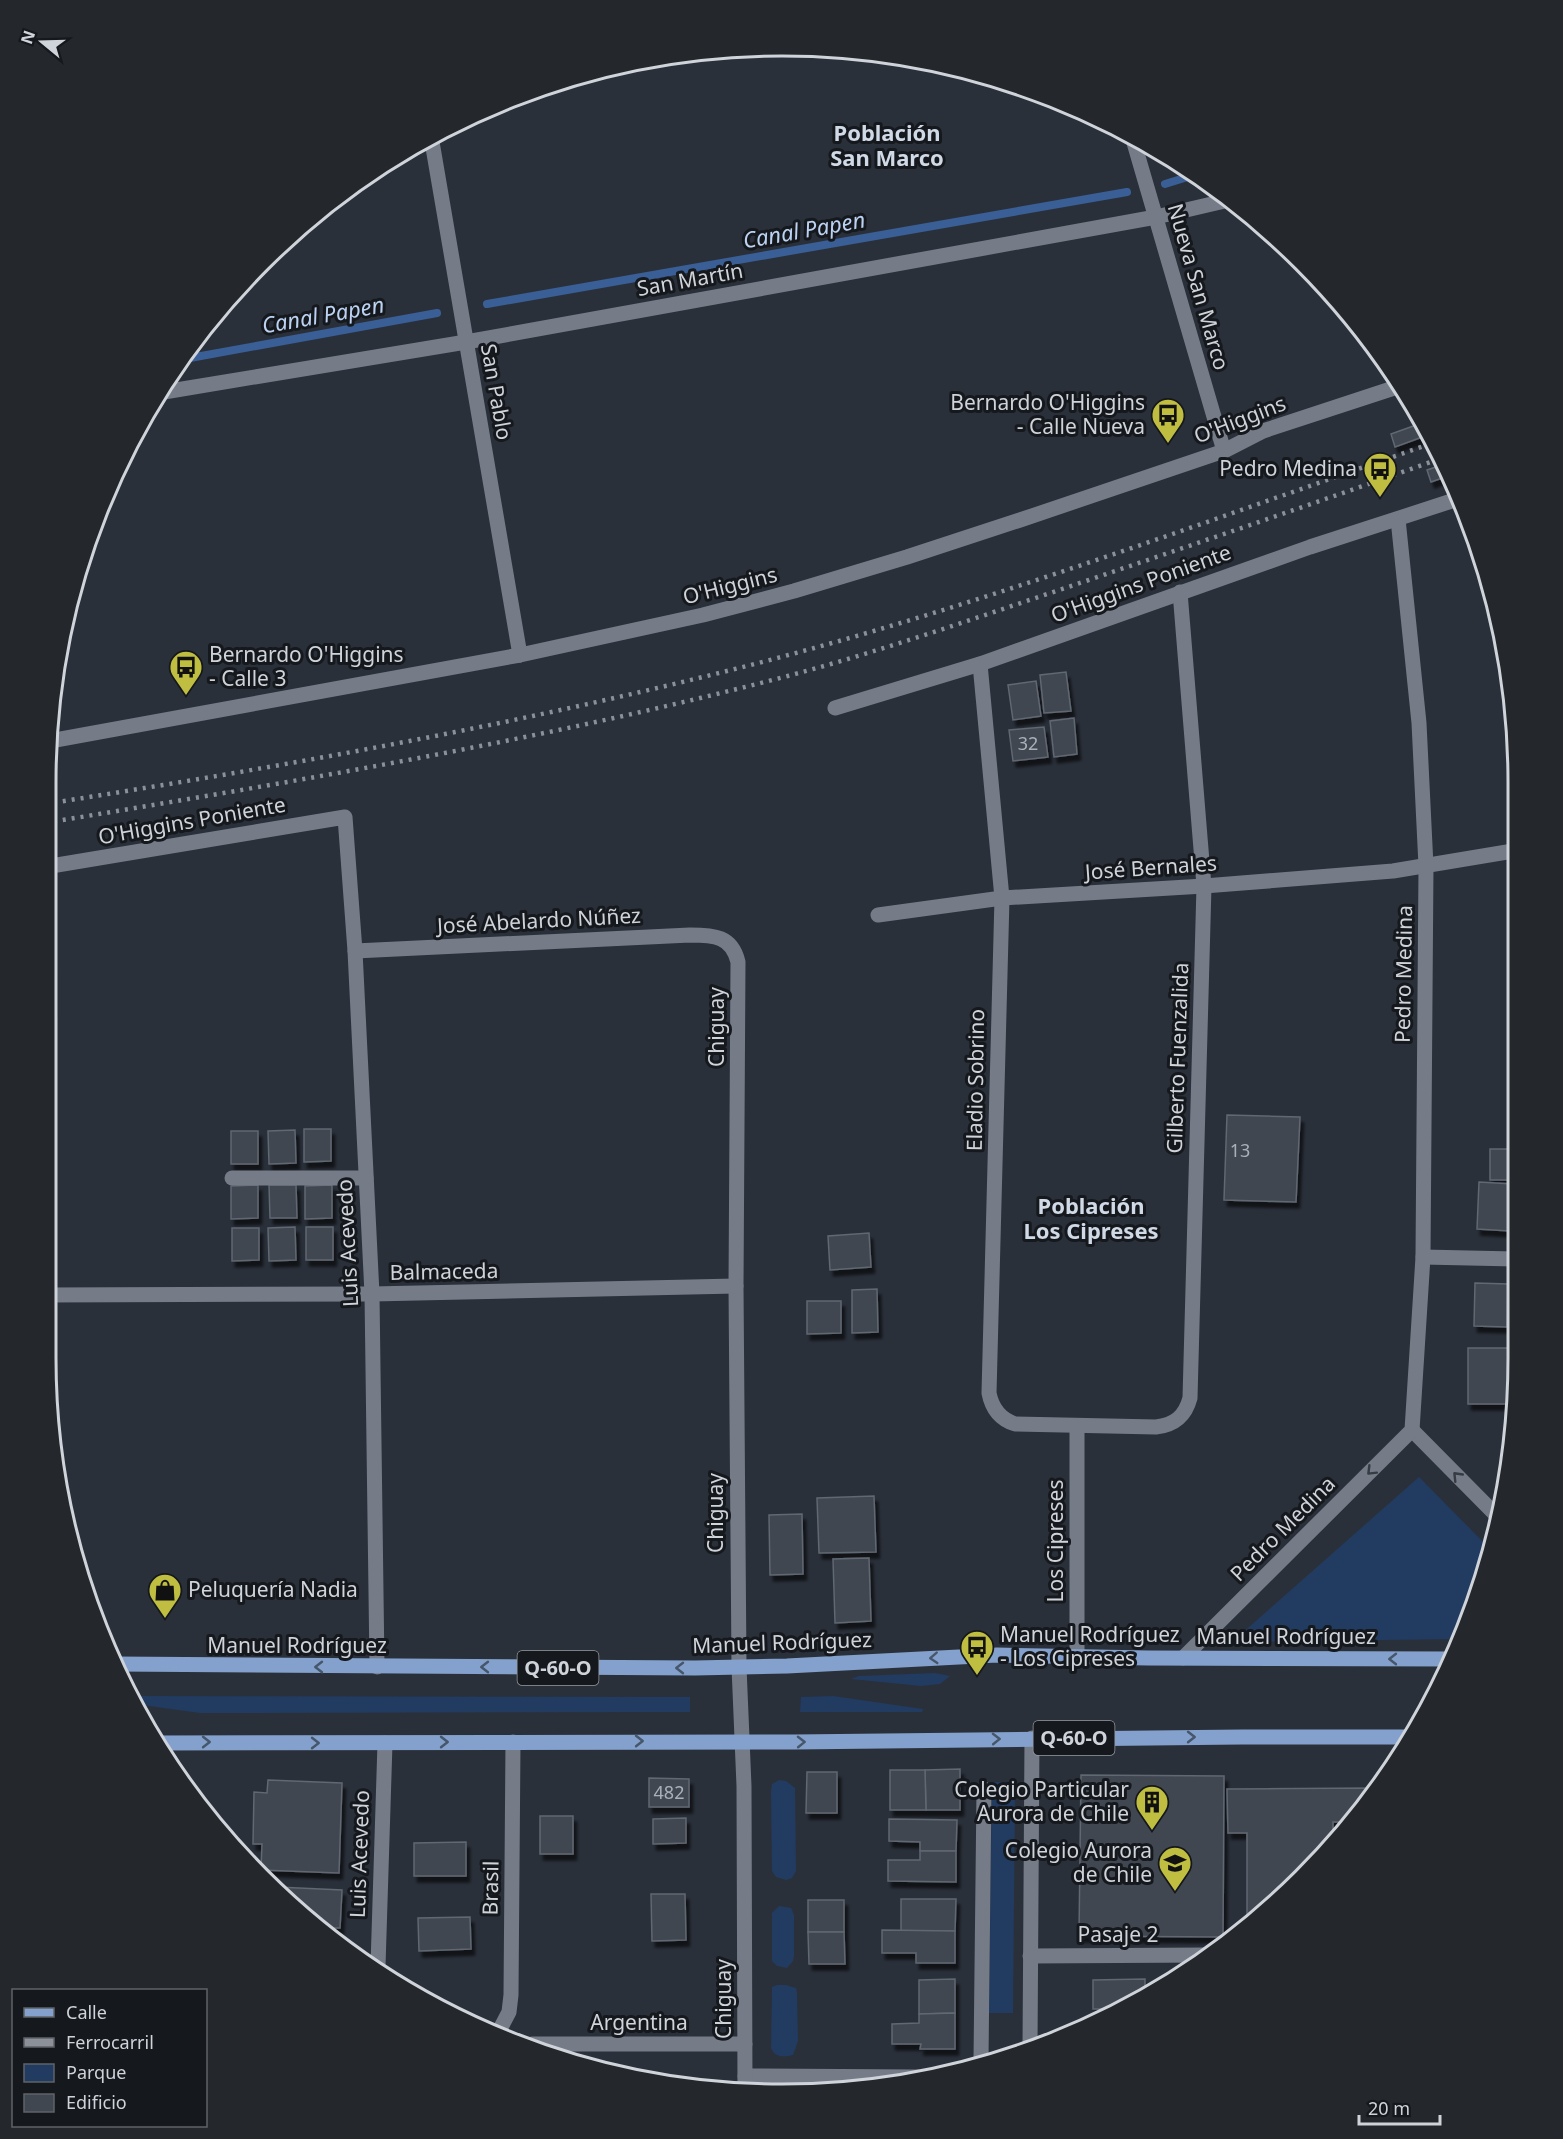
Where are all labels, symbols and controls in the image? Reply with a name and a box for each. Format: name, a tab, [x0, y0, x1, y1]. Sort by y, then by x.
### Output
north arrow	[12, 12, 72, 72]
text: N	[15, 27, 40, 47]
district label: Población San Marco	[830, 117, 944, 172]
street label: Nueva San Marco	[1162, 200, 1236, 373]
water label: Canal Papen	[740, 204, 867, 255]
street label: San Martín	[635, 256, 745, 302]
water label: Canal Papen	[259, 289, 386, 340]
street label: San Pablo	[475, 341, 519, 442]
place label: Bernardo O'Higgins - Calle Nueva	[950, 388, 1145, 440]
street label: O'Higgins	[1190, 389, 1290, 449]
bus stop icon: Bernardo O'Higgins - Calle Nueva	[1150, 397, 1186, 444]
bus stop icon: Pedro Medina	[1362, 451, 1398, 498]
place label: Pedro Medina	[1219, 454, 1357, 482]
street label: O'Higgins Poniente	[1047, 537, 1235, 629]
street label: O'Higgins	[680, 560, 780, 610]
place label: Bernardo O'Higgins - Calle 3	[209, 640, 404, 692]
bus stop icon: Bernardo O'Higgins - Calle 3	[168, 649, 204, 696]
house number: 32	[1018, 731, 1038, 755]
street label: O'Higgins Poniente	[96, 790, 288, 850]
street label: José Bernales	[1082, 848, 1218, 886]
street label: José Abelardo Núñez	[434, 901, 642, 939]
street label: Pedro Medina	[1388, 905, 1418, 1043]
street label: Gilberto Fuenzalida	[1160, 962, 1194, 1154]
street label: Chiguay	[702, 987, 730, 1067]
street label: Eladio Sobrino	[960, 1009, 990, 1151]
house number: 13	[1230, 1138, 1250, 1162]
street label: Luis Acevedo	[330, 1178, 364, 1308]
district label: Población Los Cipreses	[1023, 1190, 1159, 1245]
street label: Balmaceda	[389, 1256, 499, 1286]
one-way arrow	[1367, 1465, 1378, 1475]
street label: Pedro Medina	[1224, 1470, 1341, 1587]
one-way arrow	[1453, 1472, 1464, 1482]
street label: Chiguay	[701, 1473, 729, 1553]
street label: Los Cipreses	[1041, 1480, 1069, 1602]
shop icon: Peluquería Nadia	[147, 1572, 183, 1619]
place label: Peluquería Nadia	[188, 1575, 358, 1603]
place label: Manuel Rodríguez - Los Cipreses	[1000, 1620, 1180, 1672]
street label: Manuel Rodríguez	[1196, 1622, 1376, 1650]
street label: Manuel Rodríguez	[692, 1625, 872, 1659]
bus stop icon: Manuel Rodríguez - Los Cipreses	[959, 1629, 995, 1676]
street label: Manuel Rodríguez	[207, 1631, 387, 1659]
road number: Q-60-O	[518, 1651, 598, 1685]
one-way arrow	[930, 1651, 939, 1664]
one-way arrow	[1388, 1653, 1397, 1665]
one-way arrow	[314, 1661, 323, 1673]
one-way arrow	[481, 1661, 490, 1673]
one-way arrow	[676, 1662, 685, 1674]
road number: Q-60-O	[1034, 1721, 1114, 1755]
one-way arrow	[1186, 1731, 1195, 1743]
one-way arrow	[991, 1733, 1000, 1745]
one-way arrow	[634, 1735, 643, 1748]
one-way arrow	[202, 1736, 211, 1749]
one-way arrow	[439, 1736, 448, 1748]
one-way arrow	[796, 1736, 805, 1748]
one-way arrow	[310, 1737, 319, 1749]
place label: Colegio Particular Aurora de Chile	[954, 1775, 1129, 1827]
house number: 482	[654, 1780, 684, 1804]
building icon: Colegio Particular Aurora de Chile	[1134, 1784, 1170, 1831]
street label: Luis Acevedo	[343, 1790, 375, 1918]
place label: Colegio Aurora de Chile	[1005, 1836, 1152, 1888]
school or university icon: Colegio Aurora de Chile	[1157, 1845, 1193, 1892]
street label: Brasil	[476, 1860, 504, 1916]
street label: Pasaje 2	[1077, 1920, 1159, 1948]
street label: Chiguay	[709, 1959, 737, 2039]
legend	[12, 1989, 207, 2127]
text: Calle	[66, 2000, 107, 2024]
street label: Argentina	[590, 2008, 688, 2036]
text: Ferrocarril	[66, 2030, 154, 2054]
text: Parque	[66, 2060, 126, 2084]
scale bar	[1359, 2088, 1440, 2126]
text: Edificio	[66, 2090, 127, 2114]
text: 20 m	[1368, 2096, 1410, 2120]

